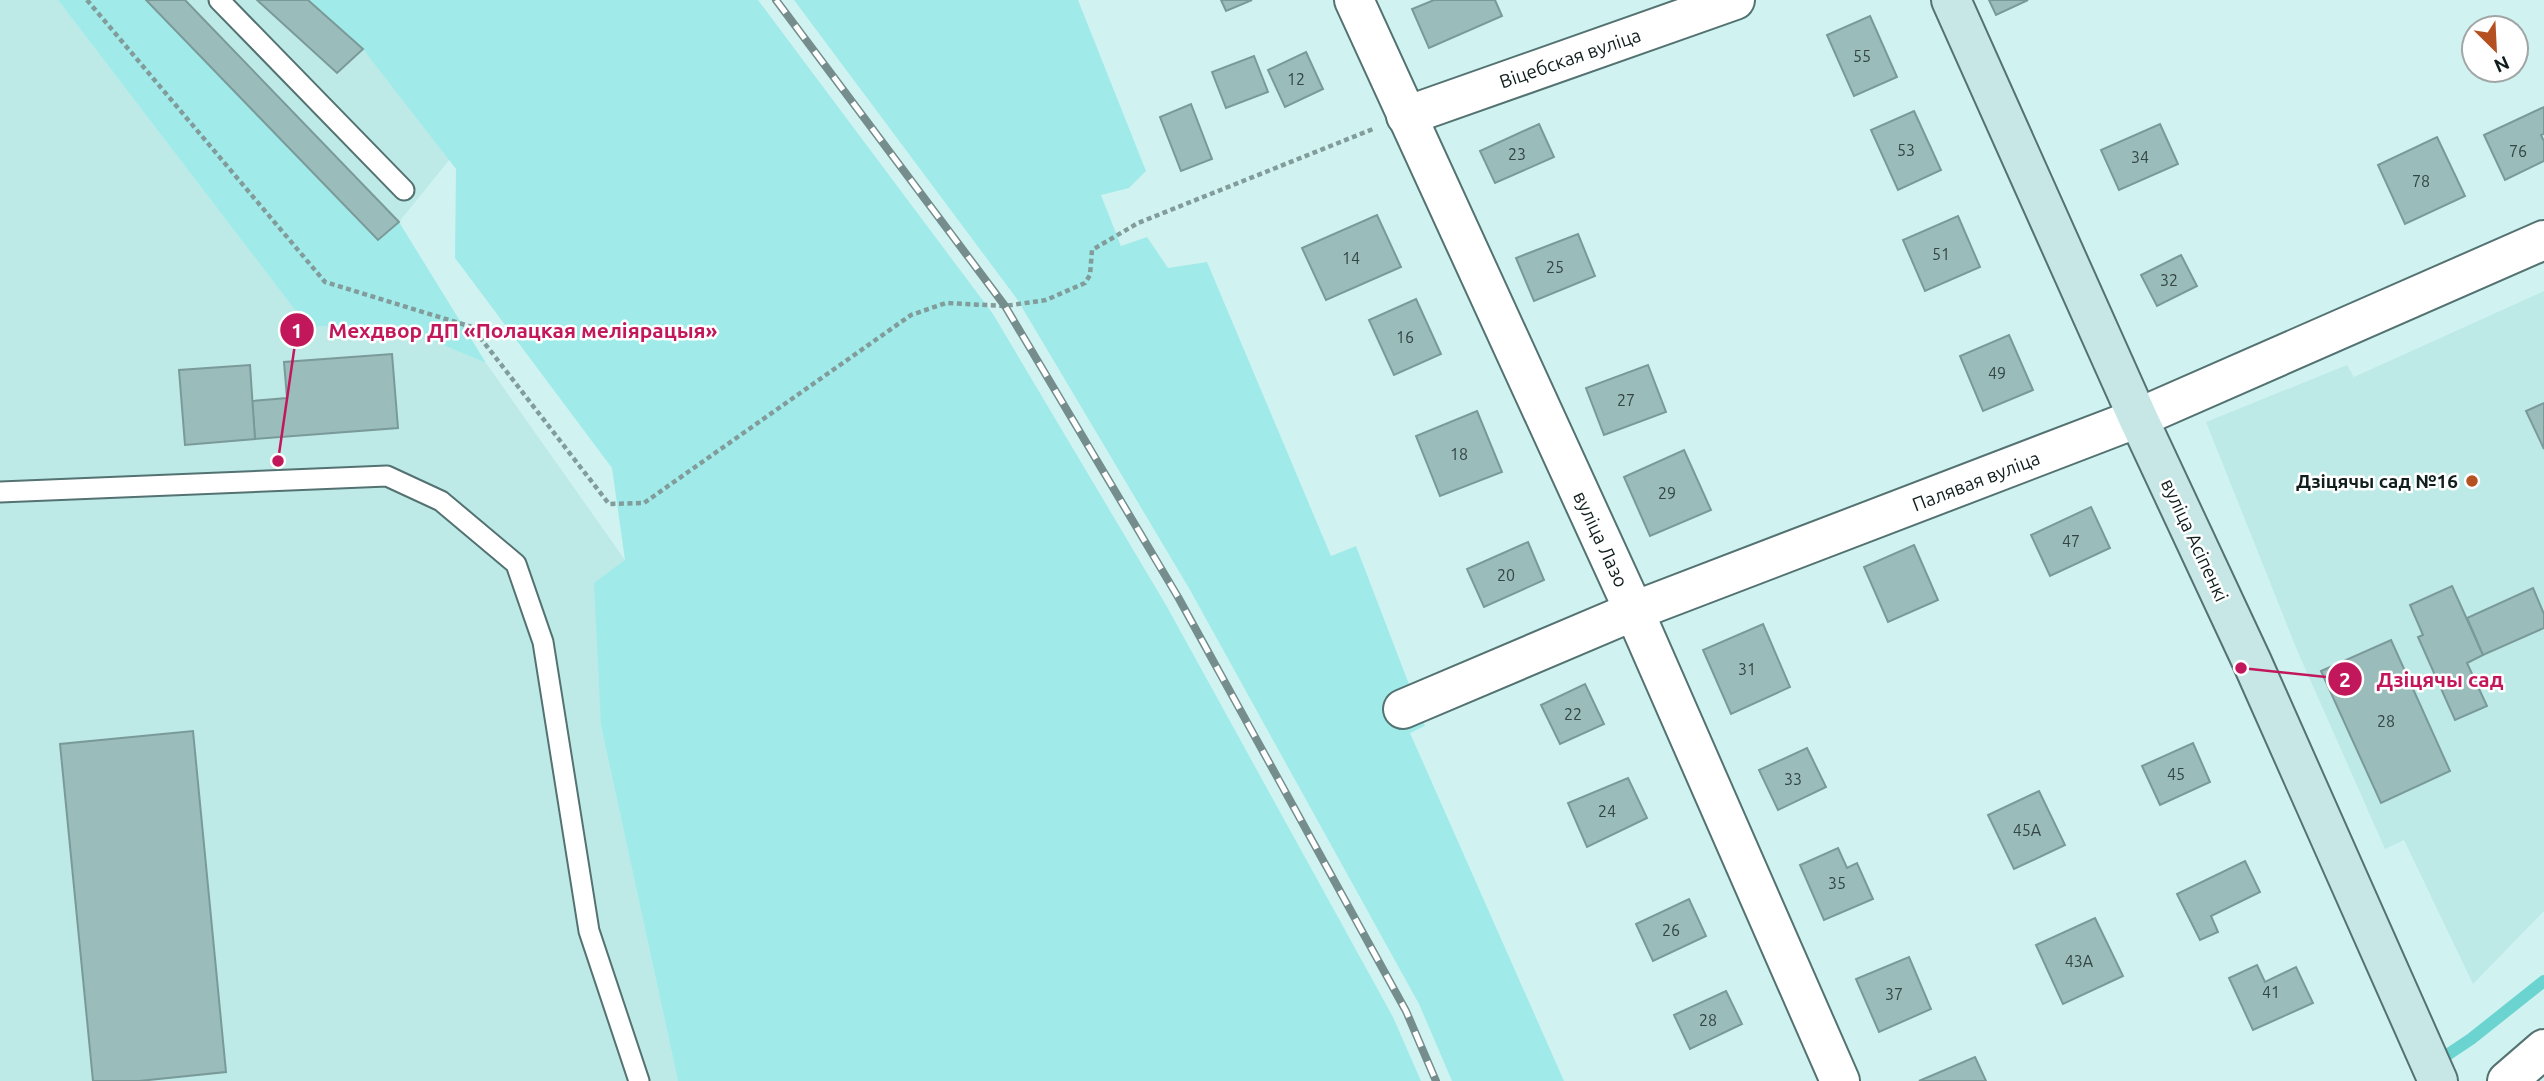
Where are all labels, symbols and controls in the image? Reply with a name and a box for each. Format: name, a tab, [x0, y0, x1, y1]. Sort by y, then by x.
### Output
north arrow	[2460, 14, 2530, 84]
street label: Віцебская вуліца	[1496, 23, 1644, 93]
house number: 55	[1853, 47, 1871, 65]
text: N	[2491, 52, 2513, 77]
house number: 12	[1287, 70, 1305, 88]
house number: 53	[1897, 141, 1915, 159]
house number: 76	[2509, 142, 2527, 160]
house number: 23	[1508, 145, 1526, 163]
house number: 34	[2131, 148, 2149, 166]
house number: 78	[2412, 172, 2430, 190]
house number: 51	[1932, 245, 1950, 263]
house number: 14	[1342, 249, 1360, 267]
house number: 25	[1546, 258, 1564, 276]
house number: 32	[2160, 271, 2178, 289]
callout: Мехдвор ДП «Полацкая меліярацыя»	[279, 309, 731, 351]
text: 1	[291, 318, 303, 342]
text: Мехдвор ДП «Полацкая меліярацыя»	[329, 318, 718, 342]
house number: 16	[1396, 328, 1414, 346]
house number: 49	[1988, 364, 2006, 382]
house number: 27	[1617, 391, 1635, 409]
house number: 18	[1450, 445, 1468, 463]
street label: Палявая вуліца	[1909, 447, 2043, 515]
place label: Дзіцячы сад №16	[2296, 470, 2458, 492]
marker: Дзіцячы сад №16	[2464, 473, 2480, 489]
street label: вуліца Асіпенкі	[2157, 475, 2233, 605]
house number: 29	[1658, 484, 1676, 502]
street label: вуліца Лазо	[1569, 488, 1633, 590]
house number: 47	[2062, 532, 2080, 550]
house number: 20	[1497, 566, 1515, 584]
callout: Дзіцячы сад	[2327, 658, 2517, 700]
house number: 31	[1738, 660, 1756, 678]
text: 2	[2339, 667, 2351, 691]
text: Дзіцячы сад	[2377, 667, 2504, 691]
house number: 22	[1564, 705, 1582, 723]
house number: 28	[2377, 712, 2395, 730]
house number: 45	[2167, 765, 2185, 783]
house number: 33	[1784, 770, 1802, 788]
house number: 24	[1598, 802, 1616, 820]
house number: 45А	[2013, 821, 2042, 839]
house number: 35	[1828, 874, 1846, 892]
house number: 26	[1662, 921, 1680, 939]
house number: 43А	[2065, 952, 2094, 970]
house number: 41	[2262, 983, 2280, 1001]
house number: 37	[1885, 985, 1903, 1003]
house number: 28	[1699, 1011, 1717, 1029]

